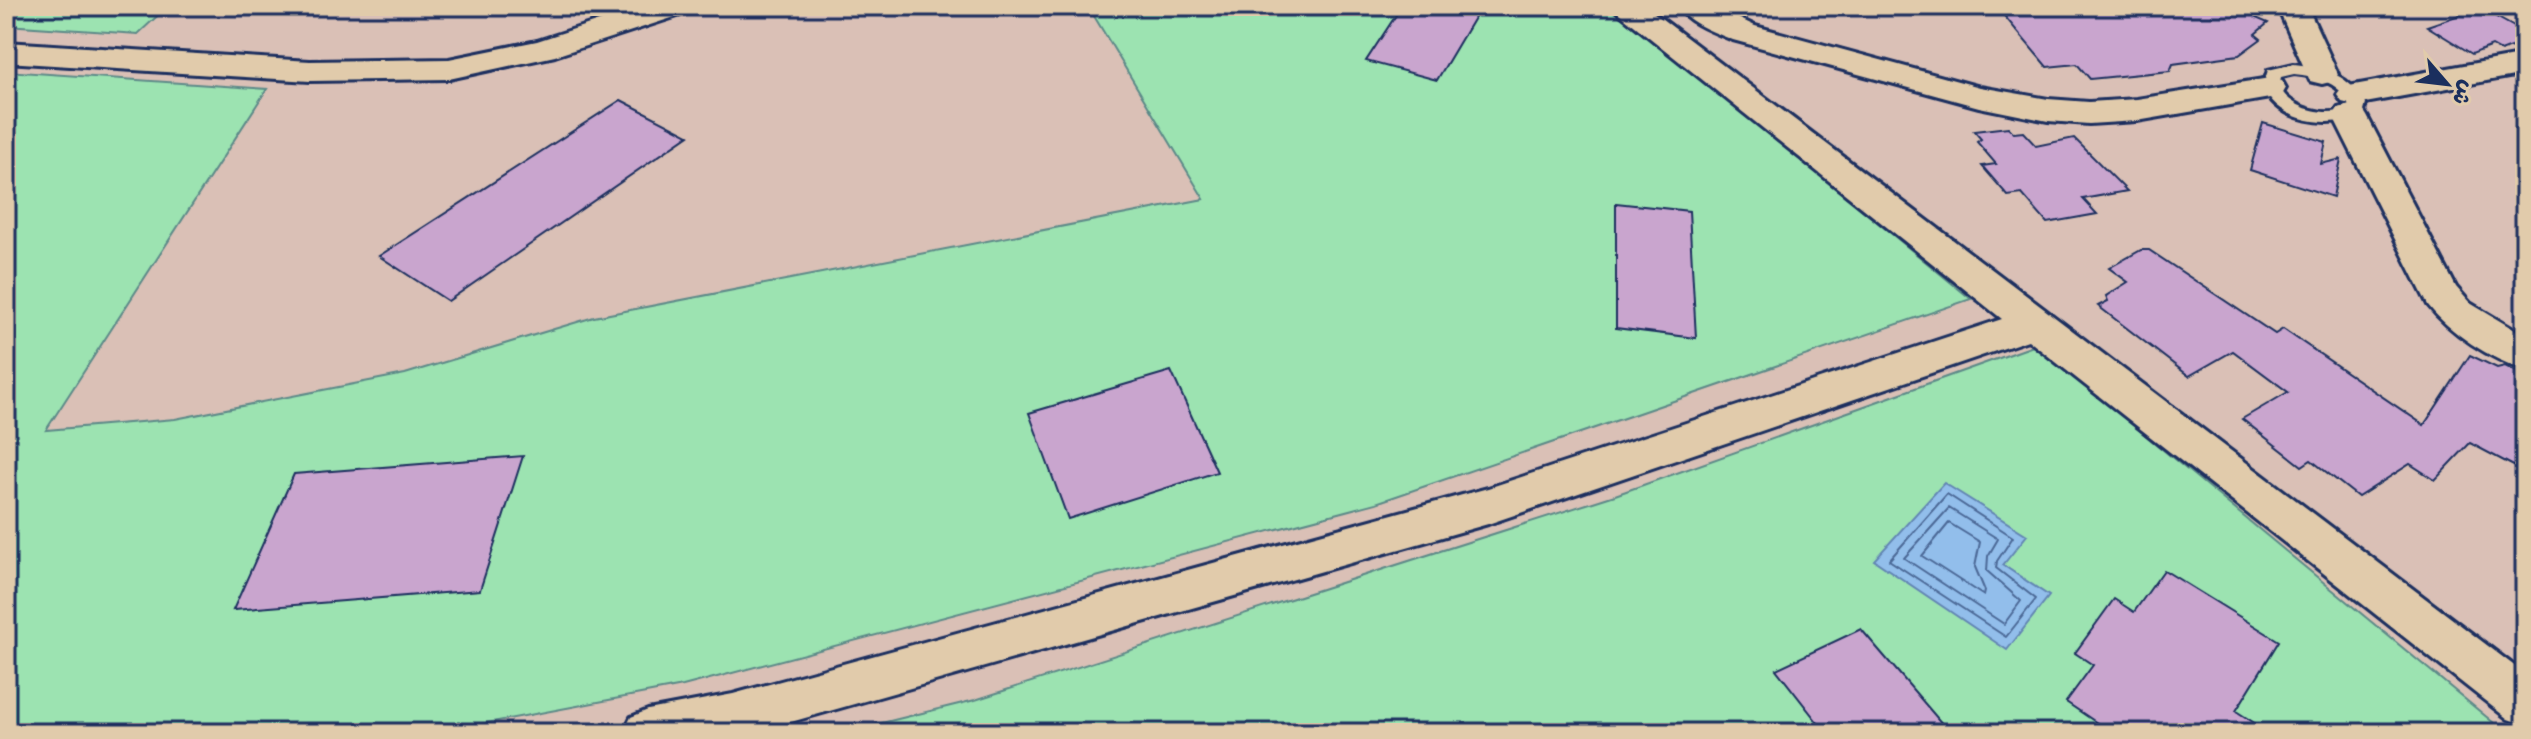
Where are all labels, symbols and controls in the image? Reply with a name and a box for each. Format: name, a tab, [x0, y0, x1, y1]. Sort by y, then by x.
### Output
north arrow	[2407, 44, 2487, 124]
text: ش	[2446, 76, 2486, 113]

